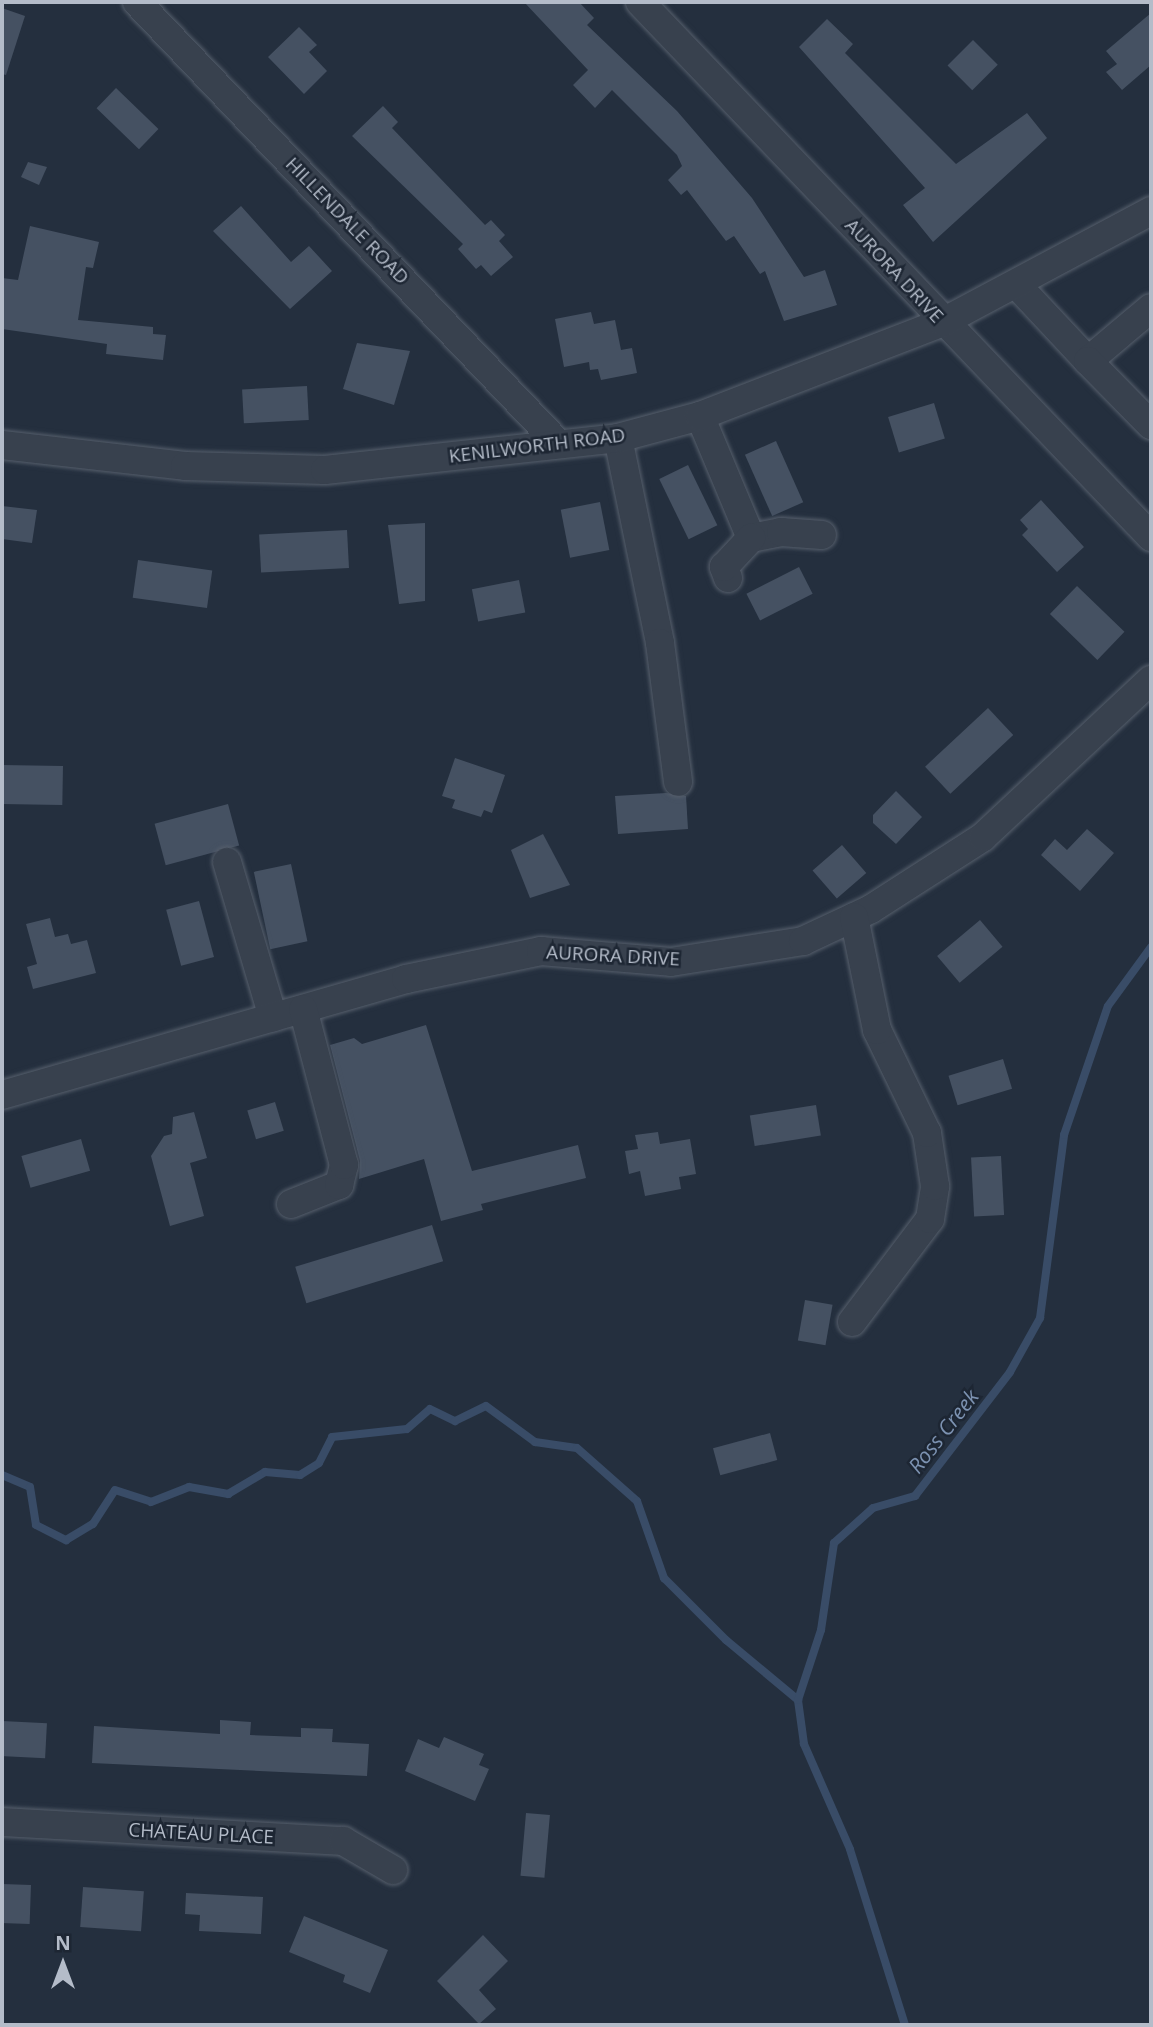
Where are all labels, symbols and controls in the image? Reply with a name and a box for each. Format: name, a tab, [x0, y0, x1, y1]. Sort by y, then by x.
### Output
street label: HILLENDALE ROAD	[281, 153, 413, 289]
street label: AURORA DRIVE	[840, 214, 948, 328]
street label: KENILWORTH ROAD	[448, 424, 626, 468]
street label: AURORA DRIVE	[546, 941, 680, 971]
water label: Ross Creek	[903, 1384, 983, 1478]
street label: CHATEAU PLACE	[128, 1819, 274, 1849]
north arrow	[28, 1929, 98, 1999]
text: N	[55, 1930, 71, 1956]

